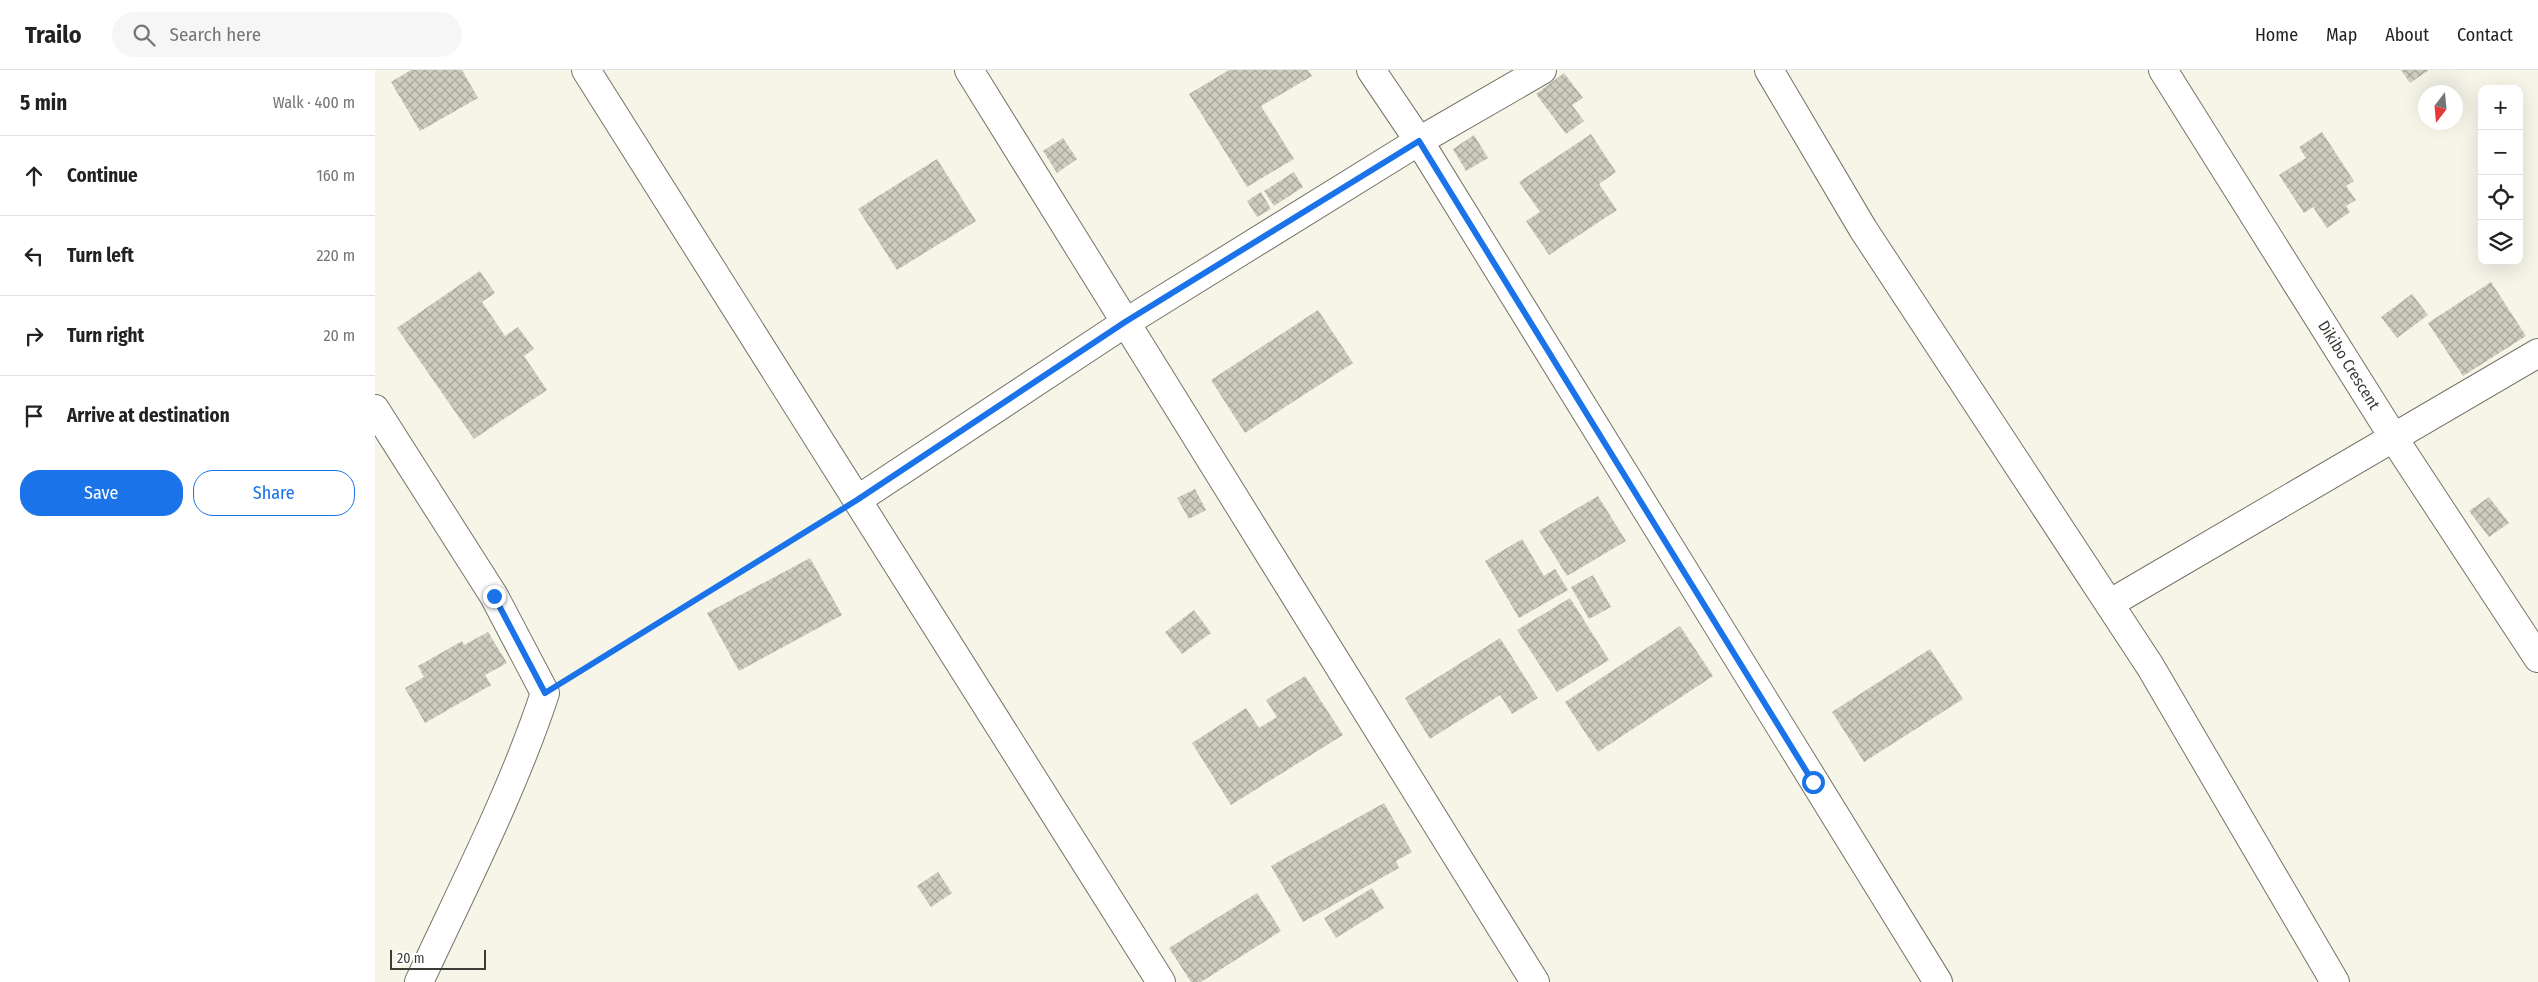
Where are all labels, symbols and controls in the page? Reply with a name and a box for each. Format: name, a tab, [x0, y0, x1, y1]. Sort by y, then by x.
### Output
search box	[112, 12, 462, 57]
text: Trailo	[25, 21, 82, 49]
icon: search	[130, 21, 158, 49]
text: Search here	[170, 23, 261, 46]
text: Home	[2255, 24, 2298, 46]
text: Map	[2326, 24, 2357, 46]
text: About	[2385, 24, 2429, 46]
text: Contact	[2457, 24, 2513, 46]
north arrow	[2418, 85, 2463, 130]
map controls	[2478, 85, 2523, 265]
button: +	[2478, 85, 2523, 130]
text: 5 min	[20, 90, 67, 116]
text: Walk · 400 m	[273, 93, 355, 112]
button: −	[2478, 130, 2523, 175]
icon: ahead	[20, 162, 48, 190]
text: Continue	[67, 164, 138, 187]
text: 160 m	[316, 166, 355, 185]
button: locate	[2478, 175, 2523, 220]
button: layers	[2478, 220, 2523, 265]
icon: left	[20, 242, 48, 270]
text: Turn left	[67, 244, 134, 267]
text: 220 m	[316, 246, 355, 265]
street label: Dikibo Crescent	[2314, 317, 2384, 414]
icon: right	[20, 322, 48, 350]
text: Turn right	[67, 324, 144, 347]
text: 20 m	[324, 326, 355, 345]
icon: arrive	[20, 402, 48, 430]
text: Arrive at destination	[67, 404, 230, 427]
button: Save	[20, 470, 183, 516]
button: Share	[193, 470, 355, 516]
route end	[483, 585, 506, 608]
route start	[1802, 771, 1825, 794]
scale bar	[390, 947, 486, 970]
text: 20 m	[397, 950, 425, 967]

